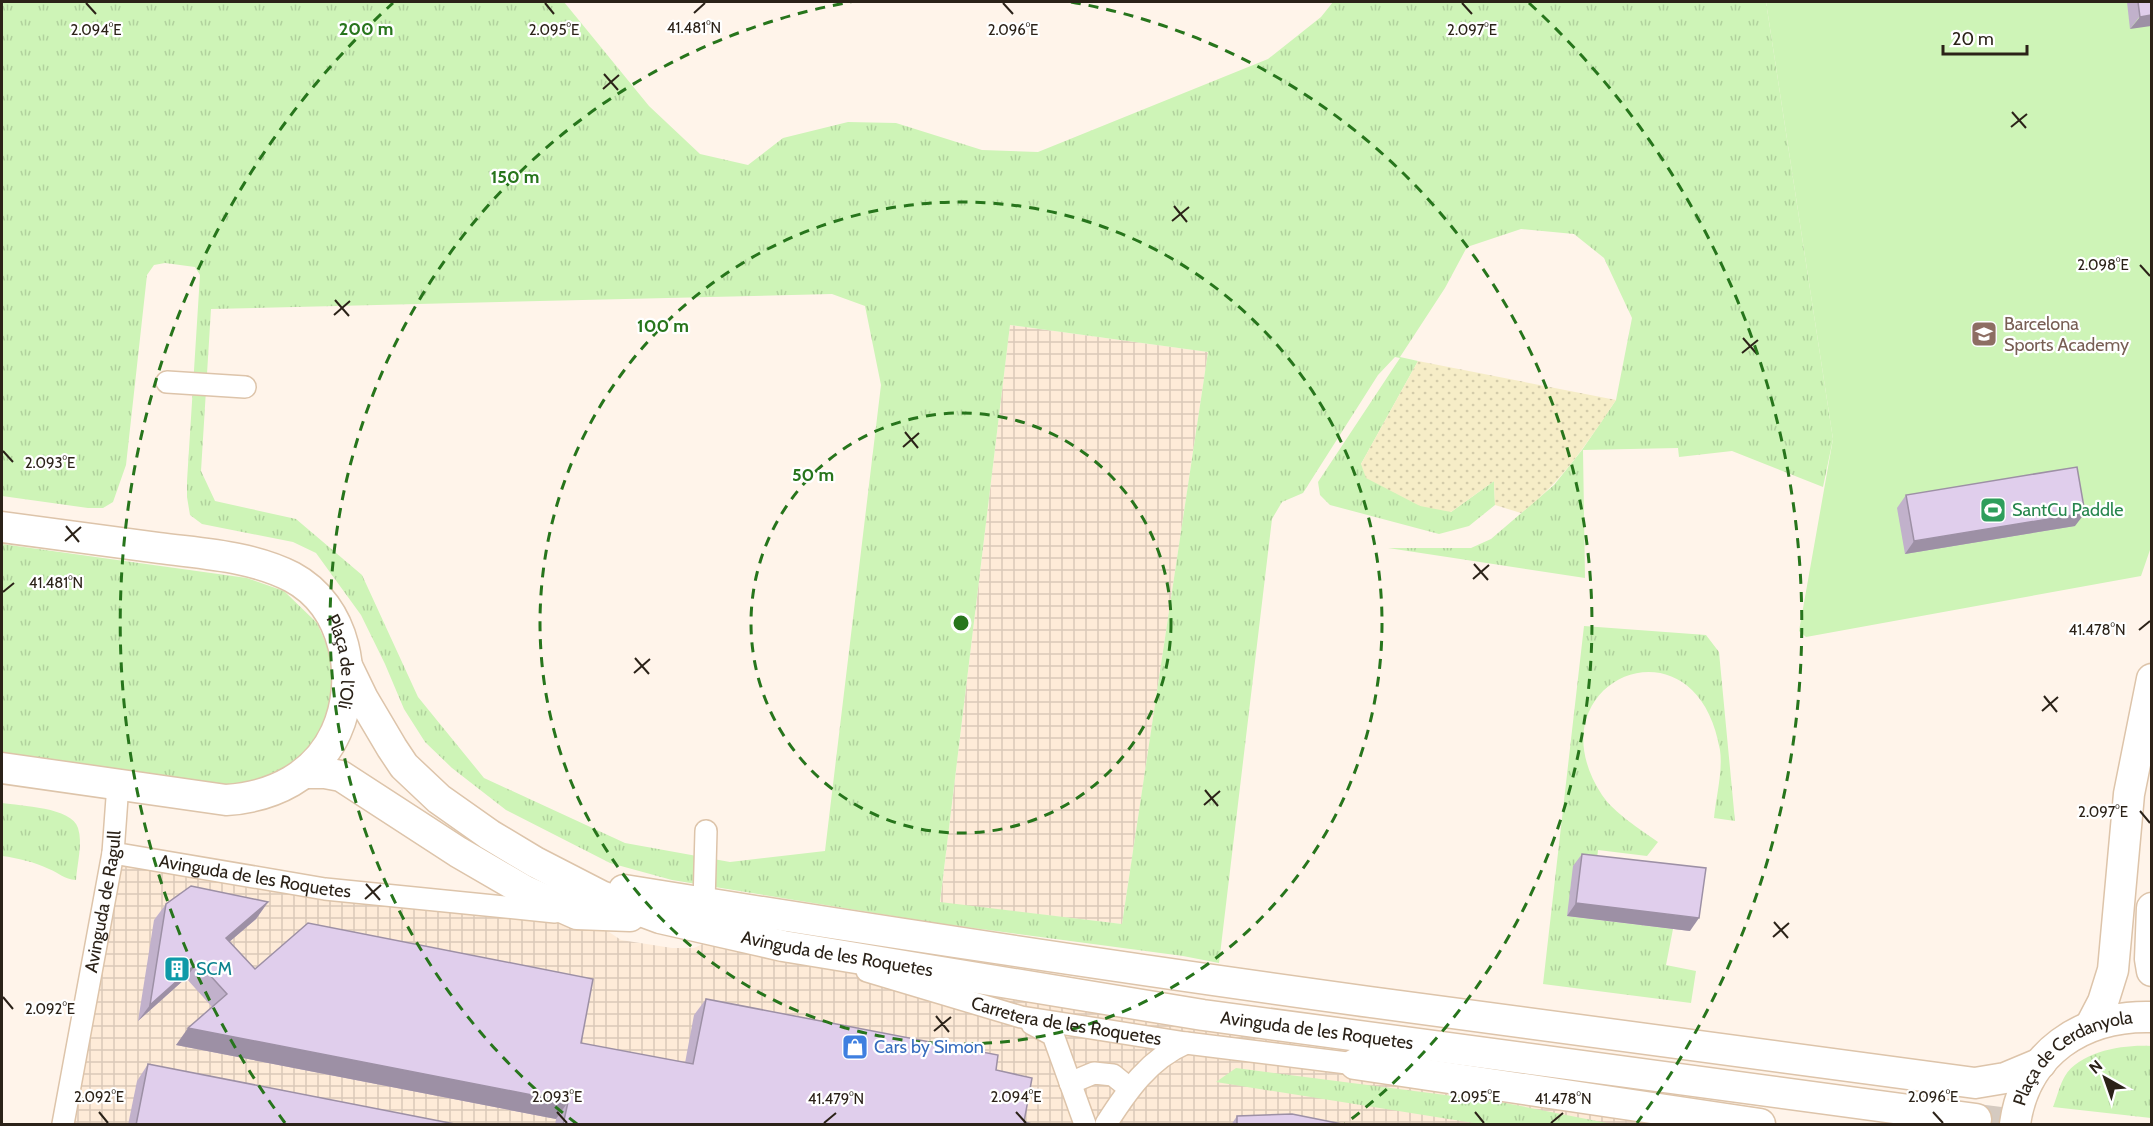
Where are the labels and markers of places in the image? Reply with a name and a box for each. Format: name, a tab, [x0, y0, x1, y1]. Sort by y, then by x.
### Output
place label: Barcelona Sports Academy	[2004, 313, 2129, 356]
school or university icon: Barcelona Sports Academy	[1969, 319, 1999, 349]
sports icon: SantCu Paddle	[1978, 495, 2008, 525]
place label: SantCu Paddle	[2012, 499, 2123, 521]
centre of rings	[951, 613, 971, 633]
building icon: SCM	[162, 954, 192, 984]
place label: SCM	[196, 958, 232, 980]
shop icon: Cars by Simon	[840, 1032, 870, 1062]
place label: Cars by Simon	[874, 1036, 984, 1058]

